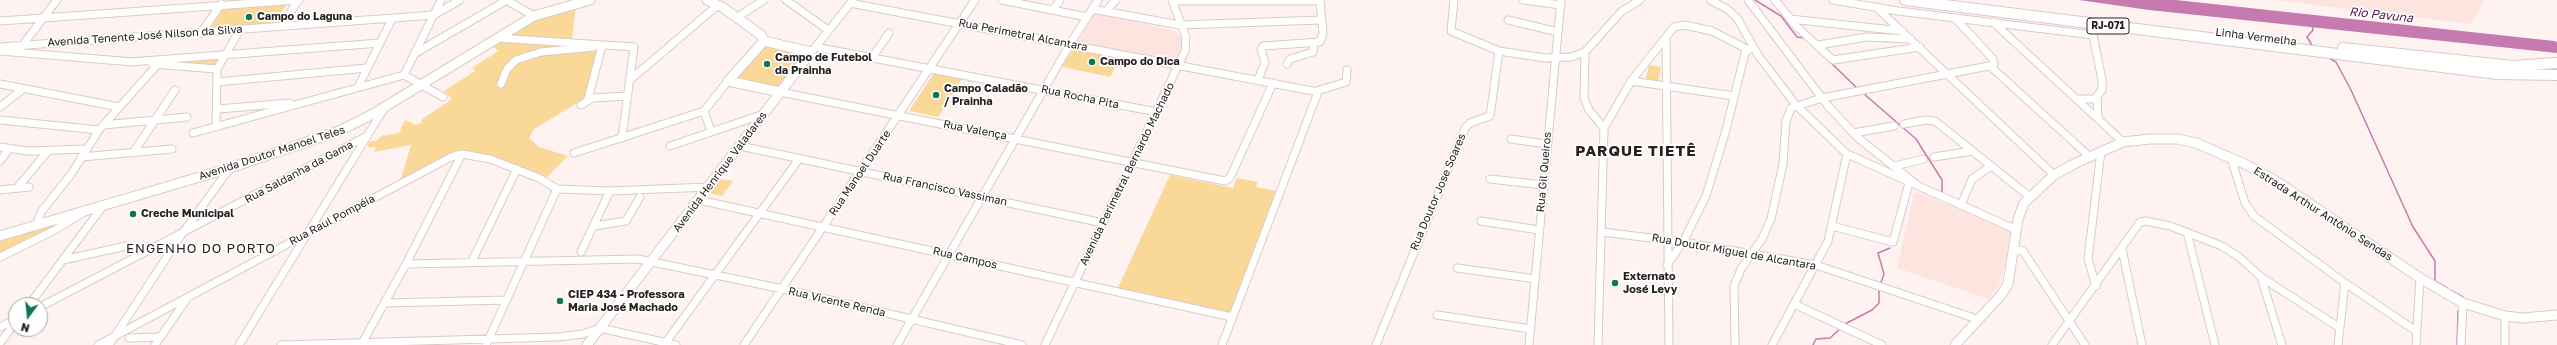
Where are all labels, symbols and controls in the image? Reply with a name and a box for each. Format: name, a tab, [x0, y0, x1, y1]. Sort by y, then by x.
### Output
water label: Rio Pavuna	[2348, 4, 2414, 26]
place label: Campo do Laguna	[257, 10, 352, 24]
marker: Campo do Laguna	[244, 12, 254, 22]
street label: Rua Perimetral Alcantara	[957, 16, 1089, 54]
road number: RJ-071	[2087, 18, 2129, 34]
street label: Avenida Tenente José Nilson da Silva	[47, 23, 243, 49]
street label: Linha Vermelha	[2215, 25, 2297, 49]
place label: Campo de Futebol da Prainha	[775, 51, 872, 77]
place label: Campo do Dica	[1100, 55, 1180, 69]
marker: Campo do Dica	[1087, 57, 1097, 67]
marker: Campo de Futebol da Prainha	[762, 59, 772, 69]
street label: Avenida Perimetral Bernardo Machado	[1077, 80, 1177, 268]
place label: Campo Caladão / Prainha	[944, 82, 1028, 108]
street label: Rua Rocha Pita	[1040, 82, 1120, 112]
marker: Campo Caladão / Prainha	[931, 90, 941, 100]
street label: Avenida Henrique Valadares	[670, 109, 770, 235]
street label: Rua Valença	[942, 117, 1008, 143]
street label: Avenida Doutor Manoel Teles	[197, 123, 347, 183]
street label: Rua Manoel Duarte	[826, 128, 894, 218]
street label: Rua Gil Queiros	[1534, 131, 1554, 213]
street label: Rua Doutor Jose Soares	[1407, 132, 1469, 252]
street label: Rua Saldanha da Gama	[243, 138, 355, 206]
district label: PARQUE TIETÊ	[1575, 142, 1697, 160]
street label: Estrada Arthur Antônio Sendas	[2251, 164, 2395, 264]
street label: Rua Francisco Vassiman	[882, 169, 1008, 209]
street label: Rua Raul Pompéia	[287, 192, 377, 248]
place label: Creche Municipal	[141, 207, 234, 221]
marker: Creche Municipal	[128, 209, 138, 219]
street label: Rua Doutor Miguel de Alcantara	[1651, 231, 1817, 273]
district label: ENGENHO DO PORTO	[126, 241, 276, 257]
street label: Rua Campos	[932, 244, 998, 272]
place label: Externato José Levy	[1623, 270, 1677, 296]
marker: Externato José Levy	[1610, 278, 1620, 288]
street label: Rua Vicente Renda	[787, 284, 887, 320]
place label: CIEP 434 - Professora Maria José Machado	[568, 288, 685, 314]
marker: CIEP 434 - Professora Maria José Machado	[555, 296, 565, 306]
north arrow	[8, 297, 48, 337]
text: N	[19, 321, 31, 335]

